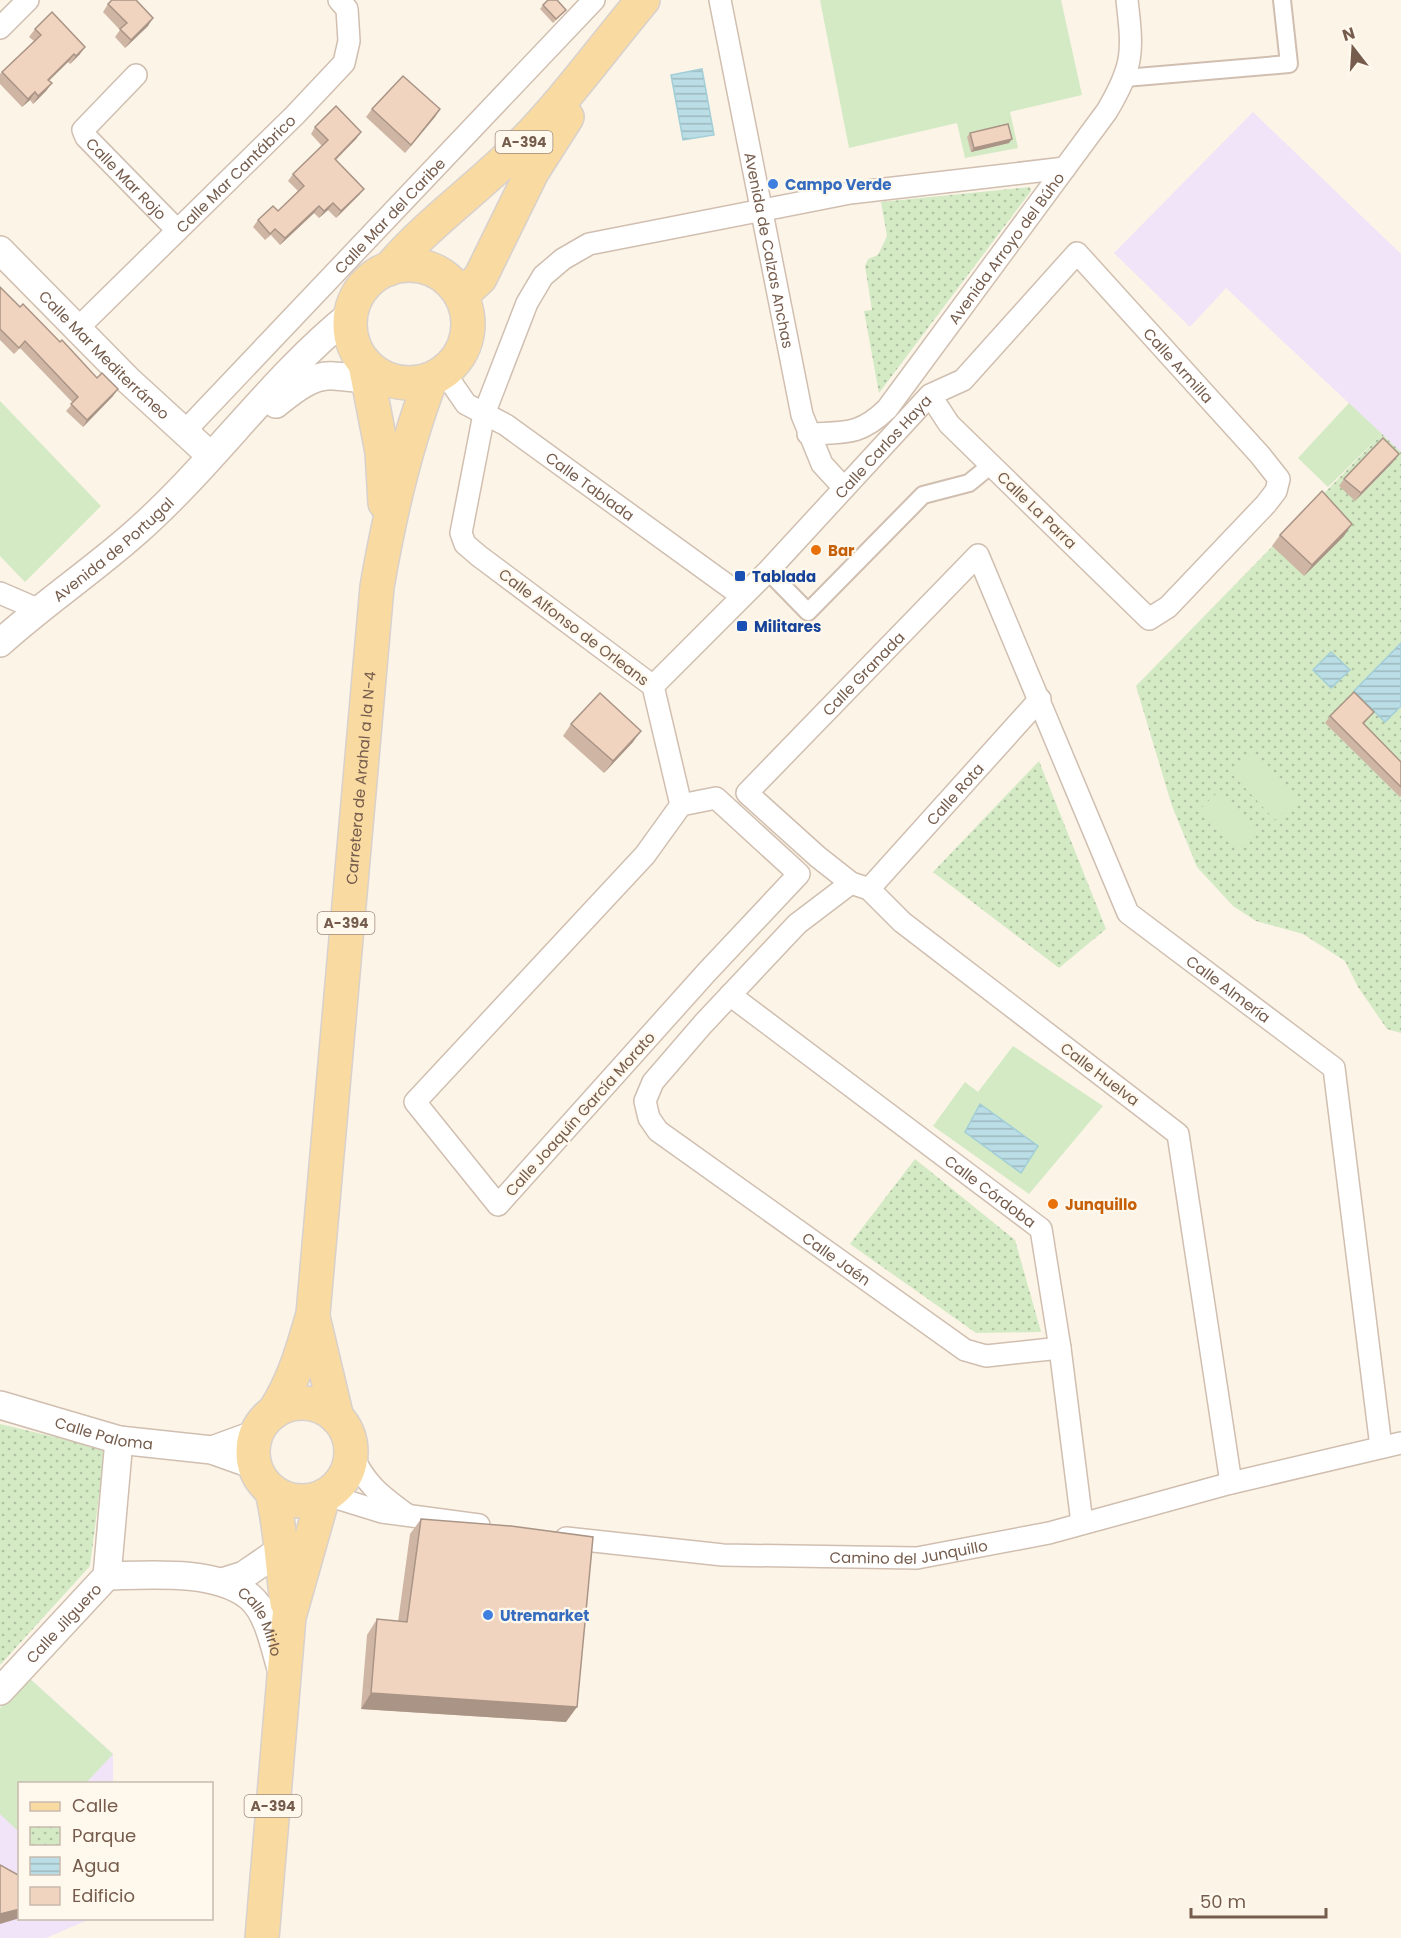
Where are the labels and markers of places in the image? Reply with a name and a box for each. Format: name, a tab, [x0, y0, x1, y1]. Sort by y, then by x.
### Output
place label: Campo Verde	[785, 174, 891, 195]
marker: Campo Verde	[766, 177, 780, 191]
place label: Bar	[828, 540, 855, 561]
marker: Bar	[809, 543, 823, 557]
place label: Tablada	[752, 566, 816, 587]
marker: Tablada	[733, 569, 747, 583]
place label: Militares	[754, 616, 821, 637]
marker: Militares	[735, 619, 749, 633]
place label: Junquillo	[1065, 1194, 1137, 1215]
marker: Junquillo	[1046, 1197, 1060, 1211]
place label: Utremarket	[500, 1605, 589, 1626]
marker: Utremarket	[481, 1608, 495, 1622]

